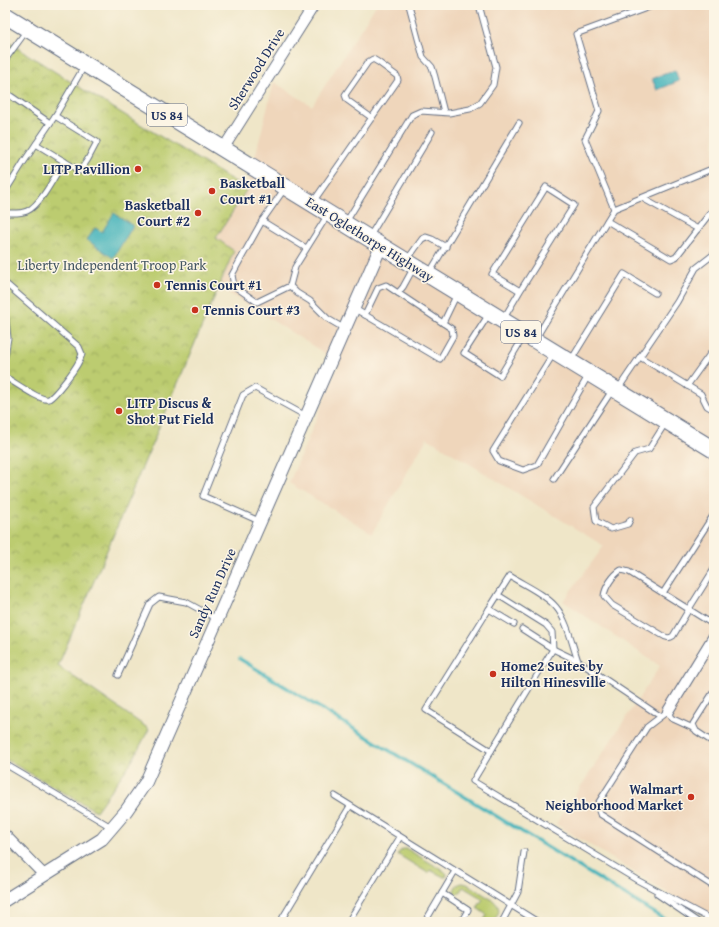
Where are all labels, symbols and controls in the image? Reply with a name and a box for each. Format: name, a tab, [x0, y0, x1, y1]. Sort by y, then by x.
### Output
street label: Sherwood Drive	[223, 24, 289, 114]
road number: US 84	[147, 104, 187, 126]
place label: LITP Pavillion	[43, 159, 131, 179]
marker: LITP Pavillion	[133, 164, 143, 174]
place label: Basketball Court #1	[220, 173, 286, 209]
marker: Basketball Court #1	[207, 186, 217, 196]
street label: East Oglethorpe Highway	[302, 191, 438, 287]
place label: Basketball Court #2	[125, 195, 191, 231]
marker: Basketball Court #2	[193, 208, 203, 218]
park label: Liberty Independent Troop Park	[18, 255, 207, 275]
place label: Tennis Court #1	[165, 275, 262, 295]
marker: Tennis Court #1	[152, 280, 162, 290]
place label: Tennis Court #3	[203, 300, 300, 320]
marker: Tennis Court #3	[190, 305, 200, 315]
road number: US 84	[501, 321, 541, 343]
place label: LITP Discus & Shot Put Field	[127, 393, 214, 429]
marker: LITP Discus & Shot Put Field	[114, 406, 124, 416]
street label: Sandy Run Drive	[183, 544, 241, 641]
place label: Home2 Suites by Hilton Hinesville	[501, 656, 606, 692]
marker: Home2 Suites by Hilton Hinesville	[488, 669, 498, 679]
place label: Walmart Neighborhood Market	[545, 779, 684, 815]
marker: Walmart Neighborhood Market	[686, 792, 696, 802]

